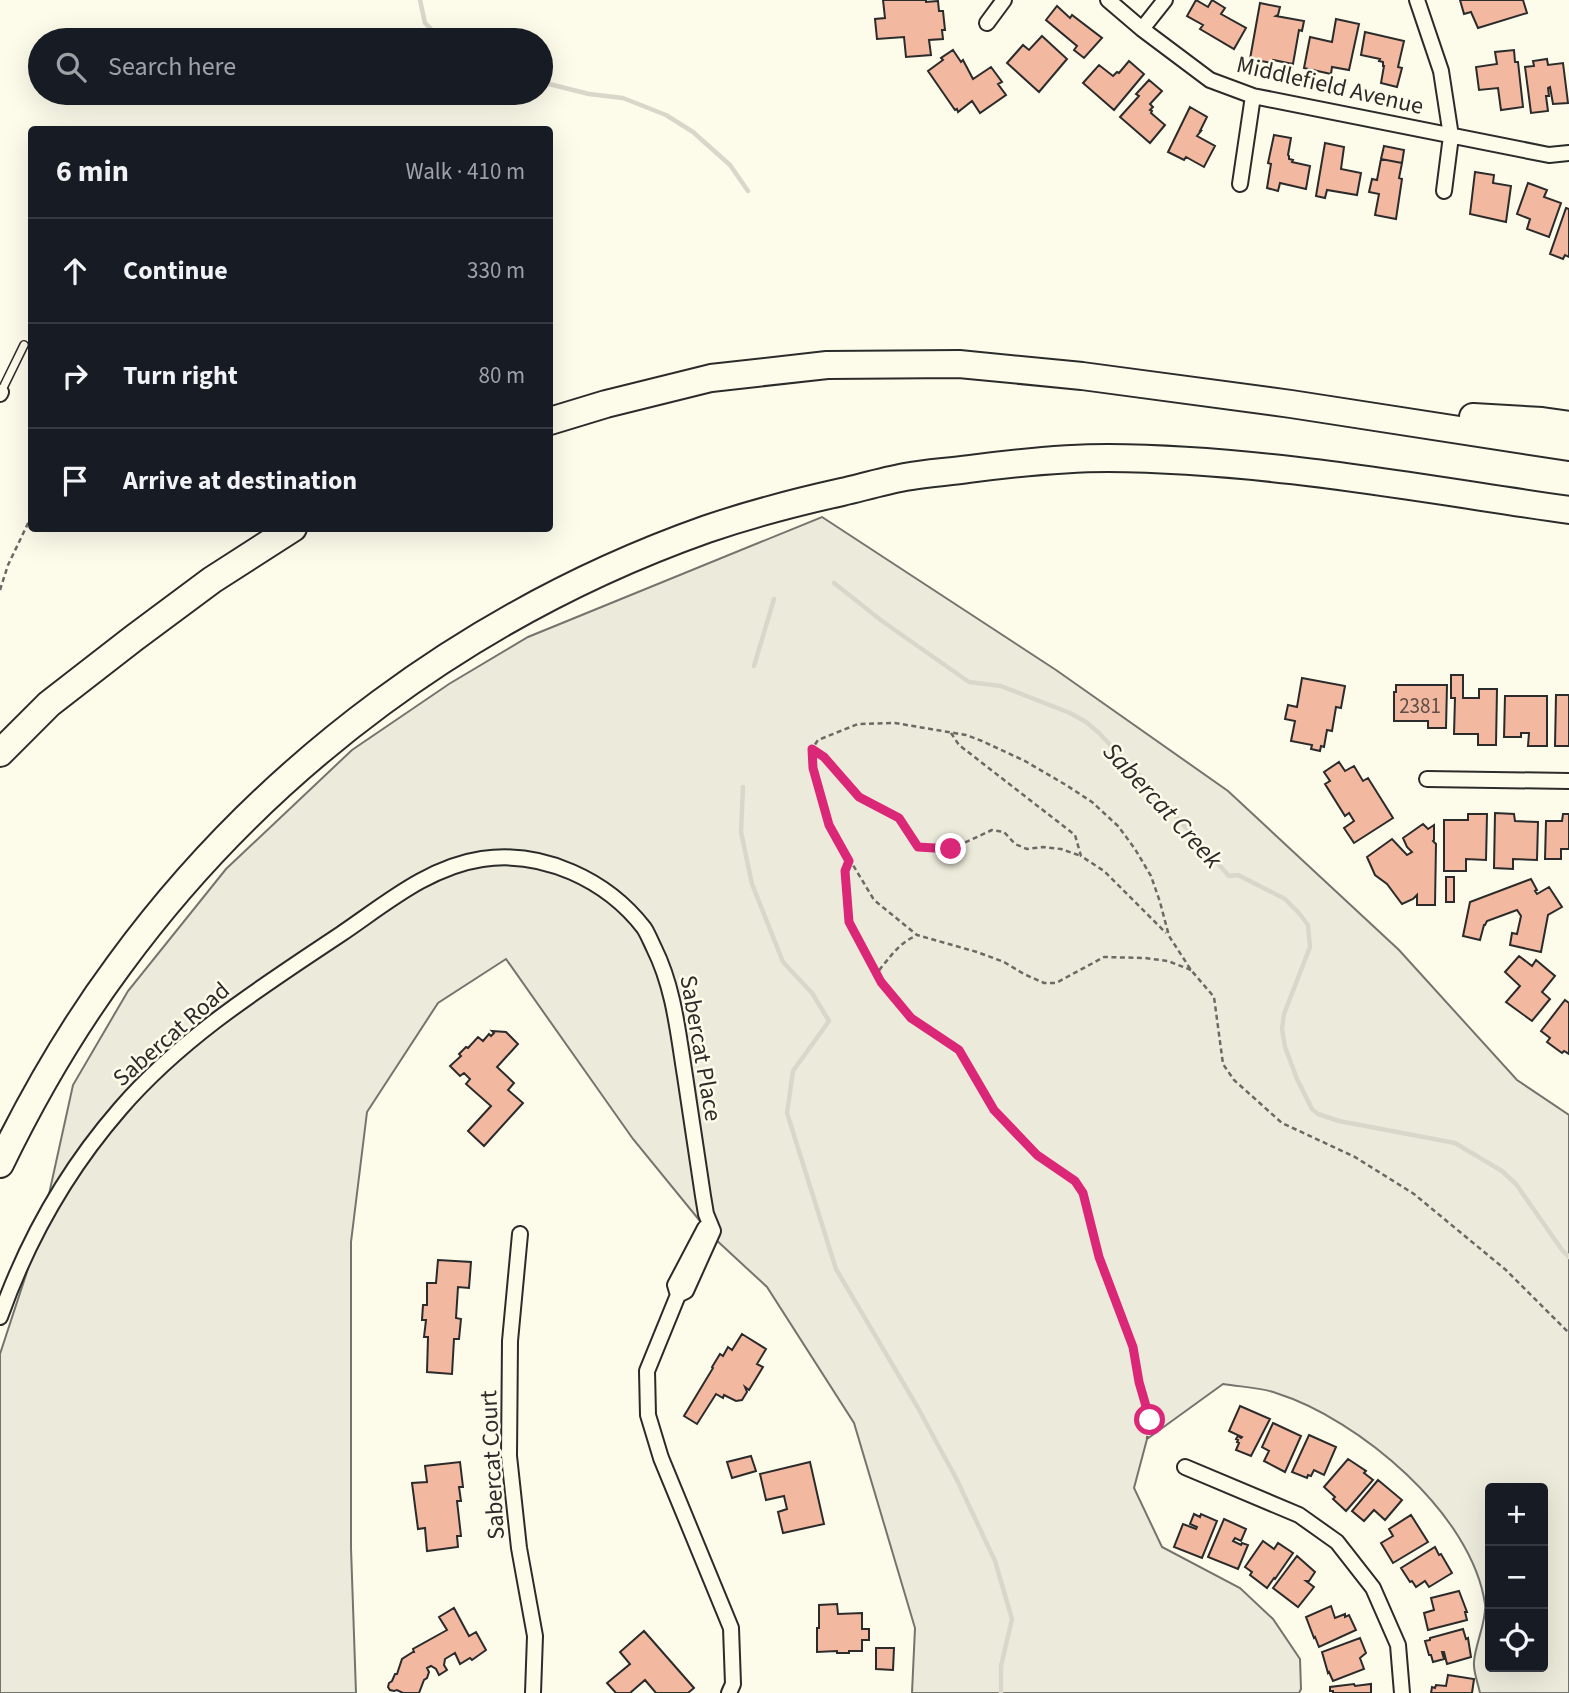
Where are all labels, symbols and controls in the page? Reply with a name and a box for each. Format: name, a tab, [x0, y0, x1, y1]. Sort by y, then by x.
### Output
search box	[28, 28, 553, 105]
street label: Middlefield Avenue	[1233, 47, 1427, 124]
icon: search	[52, 48, 90, 86]
text: Search here	[108, 48, 236, 85]
text: 6 min	[56, 150, 129, 193]
text: Walk · 410 m	[406, 155, 525, 188]
icon: ahead	[56, 252, 94, 290]
text: Continue	[123, 252, 228, 289]
text: 330 m	[467, 254, 525, 287]
icon: right	[56, 357, 94, 395]
text: Turn right	[123, 357, 238, 394]
text: 80 m	[478, 359, 525, 392]
icon: arrive	[56, 462, 94, 500]
text: Arrive at destination	[123, 462, 357, 499]
house number: 2381	[1399, 691, 1441, 721]
water label: Sabercat Creek	[1094, 734, 1231, 877]
route end	[935, 833, 966, 864]
street label: Sabercat Place	[670, 972, 731, 1124]
street label: Sabercat Road	[105, 974, 238, 1095]
street label: Sabercat Court	[471, 1389, 514, 1541]
route start	[1134, 1404, 1165, 1435]
map controls	[1485, 1483, 1548, 1672]
button: +	[1485, 1483, 1548, 1546]
button: −	[1485, 1546, 1548, 1609]
button: locate	[1485, 1609, 1548, 1672]

